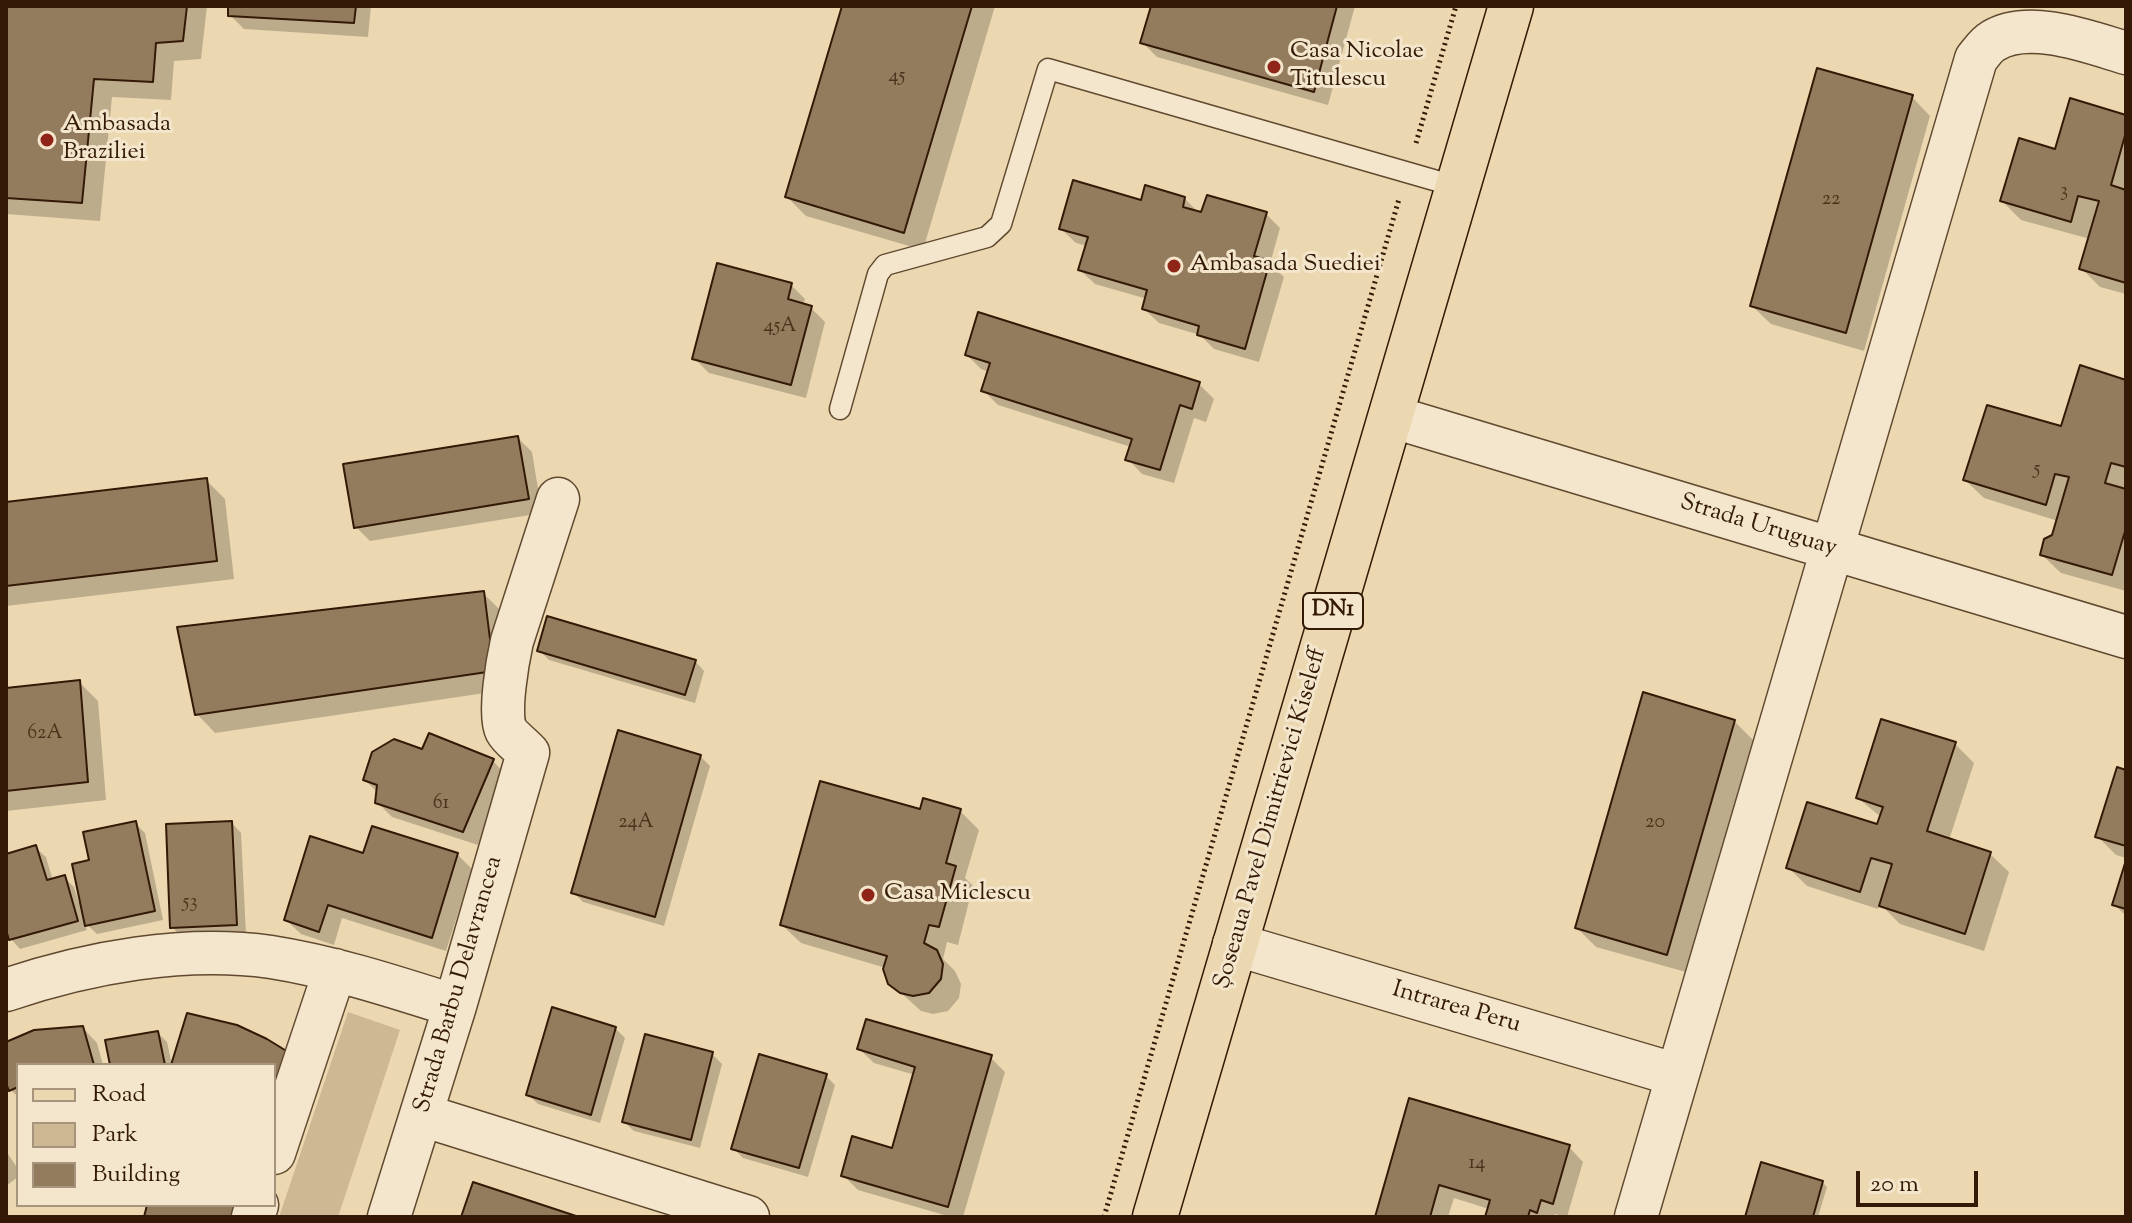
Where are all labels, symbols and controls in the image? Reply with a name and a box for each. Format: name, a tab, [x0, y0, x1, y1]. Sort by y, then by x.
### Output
place label: Casa Nicolae Titulescu	[1290, 39, 1424, 95]
marker: Casa Nicolae Titulescu	[1265, 58, 1283, 76]
house number: 45	[889, 66, 905, 90]
place label: Ambasada Braziliei	[63, 112, 171, 168]
marker: Ambasada Braziliei	[38, 131, 56, 149]
house number: 3	[2060, 181, 2068, 205]
house number: 22	[1822, 189, 1840, 213]
place label: Ambasada Suediei	[1190, 252, 1381, 280]
marker: Ambasada Suediei	[1165, 257, 1183, 275]
house number: 45A	[763, 316, 797, 340]
house number: 5	[2034, 459, 2040, 483]
street label: Strada Uruguay	[1676, 489, 1840, 565]
road number: DN1	[1303, 593, 1363, 629]
street label: Șoseaua Pavel Dimitrievici Kiseleff	[1209, 645, 1335, 993]
house number: 62A	[27, 723, 63, 747]
house number: 61	[433, 793, 449, 817]
house number: 24A	[618, 812, 654, 836]
house number: 20	[1645, 812, 1665, 836]
street label: Strada Barbu Delavrancea	[410, 853, 510, 1117]
place label: Casa Miclescu	[884, 881, 1031, 909]
marker: Casa Miclescu	[859, 886, 877, 904]
house number: 53	[183, 892, 197, 916]
street label: Intrarea Peru	[1388, 977, 1524, 1041]
legend	[16, 1063, 276, 1207]
text: Road	[92, 1078, 146, 1112]
text: Park	[92, 1118, 138, 1152]
house number: 14	[1469, 1153, 1485, 1177]
scale bar	[1860, 1155, 1982, 1205]
text: Building	[92, 1158, 180, 1192]
text: 20 m	[1870, 1168, 1919, 1202]

